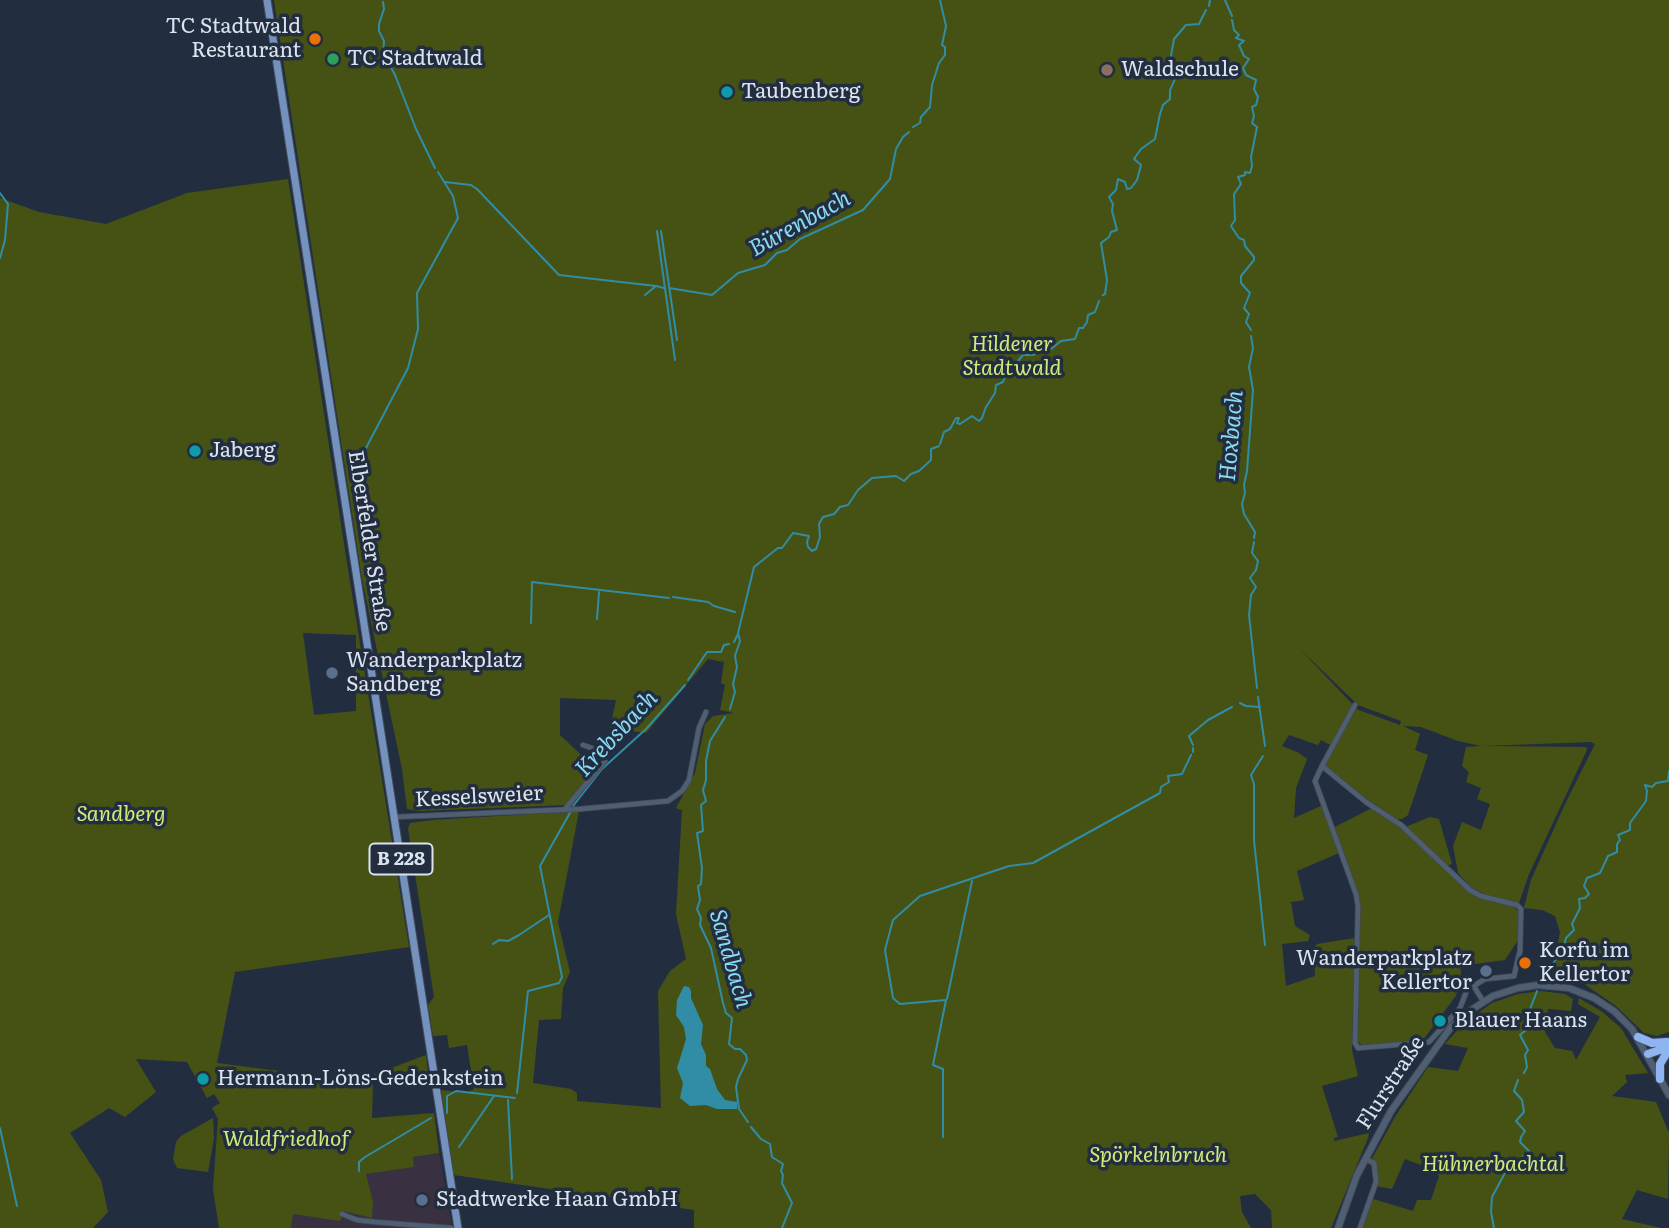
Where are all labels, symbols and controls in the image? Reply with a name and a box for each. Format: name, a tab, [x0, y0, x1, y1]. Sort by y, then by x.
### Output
place label: TC Stadtwald Restaurant	[165, 14, 301, 64]
marker: TC Stadtwald Restaurant	[307, 31, 323, 47]
place label: TC Stadtwald	[347, 46, 483, 72]
marker: TC Stadtwald	[325, 51, 341, 67]
place label: Waldschule	[1121, 57, 1239, 83]
marker: Waldschule	[1099, 62, 1115, 78]
place label: Taubenberg	[741, 79, 861, 105]
marker: Taubenberg	[719, 84, 735, 100]
water label: Bürenbach	[745, 185, 855, 263]
park label: Hildener Stadtwald	[962, 332, 1062, 382]
water label: Hoxbach	[1214, 389, 1250, 483]
place label: Jaberg	[209, 438, 276, 464]
marker: Jaberg	[187, 443, 203, 459]
street label: Elberfelder Straße	[342, 449, 396, 633]
place label: Wanderparkplatz Sandberg	[346, 648, 522, 698]
marker: Wanderparkplatz Sandberg	[324, 665, 340, 681]
water label: Krebsbach	[570, 685, 664, 783]
street label: Kesselsweier	[414, 781, 544, 813]
park label: Sandberg	[76, 802, 166, 828]
road number: B 228	[370, 844, 432, 874]
water label: Sandbach	[703, 907, 757, 1011]
place label: Korfu im Kellertor	[1539, 938, 1630, 988]
place label: Wanderparkplatz Kellertor	[1296, 946, 1472, 996]
marker: Korfu im Kellertor	[1517, 955, 1533, 971]
marker: Wanderparkplatz Kellertor	[1478, 963, 1494, 979]
place label: Blauer Haans	[1454, 1008, 1587, 1034]
marker: Blauer Haans	[1432, 1013, 1448, 1029]
street label: Flurstraße	[1352, 1032, 1430, 1134]
place label: Hermann-Löns-Gedenkstein	[217, 1066, 504, 1092]
marker: Hermann-Löns-Gedenkstein	[195, 1071, 211, 1087]
park label: Waldfriedhof	[223, 1127, 349, 1153]
park label: Spörkelnbruch	[1089, 1143, 1227, 1169]
park label: Hühnerbachtal	[1422, 1152, 1564, 1178]
place label: Stadtwerke Haan GmbH	[436, 1187, 678, 1213]
marker: Stadtwerke Haan GmbH	[414, 1192, 430, 1208]

